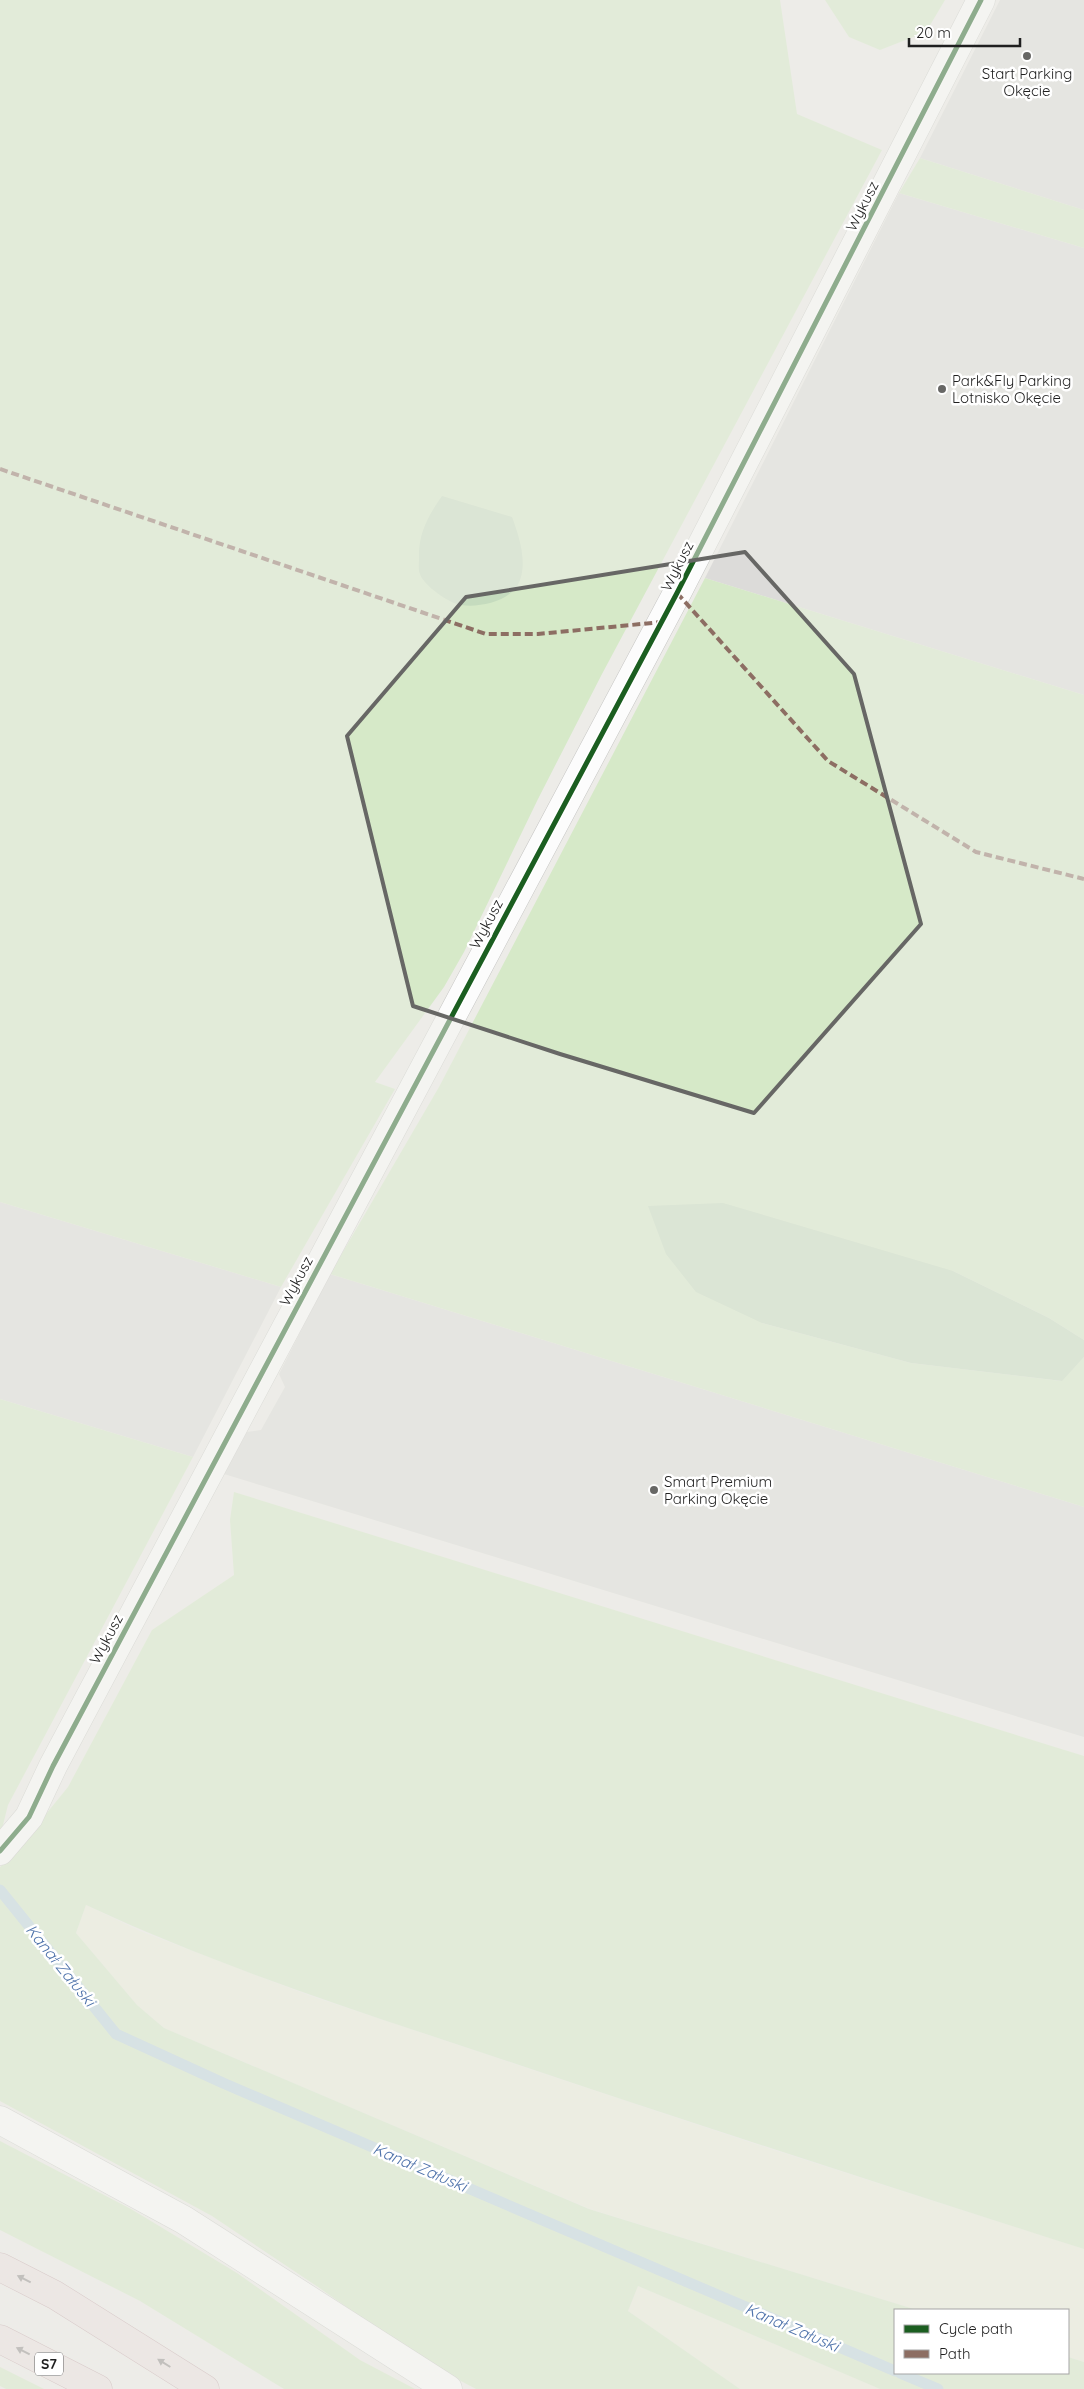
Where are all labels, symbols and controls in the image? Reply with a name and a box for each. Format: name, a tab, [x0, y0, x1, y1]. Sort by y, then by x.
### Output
scale bar	[909, 15, 1020, 47]
text: 20 m	[916, 23, 951, 42]
marker: Start Parking Okęcie	[1021, 50, 1033, 62]
place label: Start Parking Okęcie	[982, 64, 1072, 100]
street label: Wykusz	[841, 178, 883, 234]
place label: Park&Fly Parking Lotnisko Okęcie	[952, 371, 1071, 407]
marker: Park&Fly Parking Lotnisko Okęcie	[936, 383, 948, 395]
street label: Wykusz	[656, 538, 698, 594]
street label: Wykusz	[465, 896, 507, 952]
street label: Wykusz	[275, 1253, 317, 1309]
place label: Smart Premium Parking Okęcie	[664, 1472, 772, 1508]
marker: Smart Premium Parking Okęcie	[648, 1484, 660, 1496]
street label: Wykusz	[85, 1611, 127, 1667]
water label: Kanał Załuski	[22, 1920, 101, 2011]
water label: Kanał Załuski	[370, 2138, 471, 2196]
one-way arrow	[17, 2275, 32, 2283]
water label: Kanał Załuski	[742, 2298, 843, 2356]
legend	[894, 2309, 1069, 2374]
text: Cycle path	[939, 2319, 1013, 2338]
text: Path	[939, 2344, 971, 2363]
one-way arrow	[16, 2347, 31, 2355]
road number: S7	[35, 2352, 63, 2376]
one-way arrow	[157, 2358, 170, 2368]

